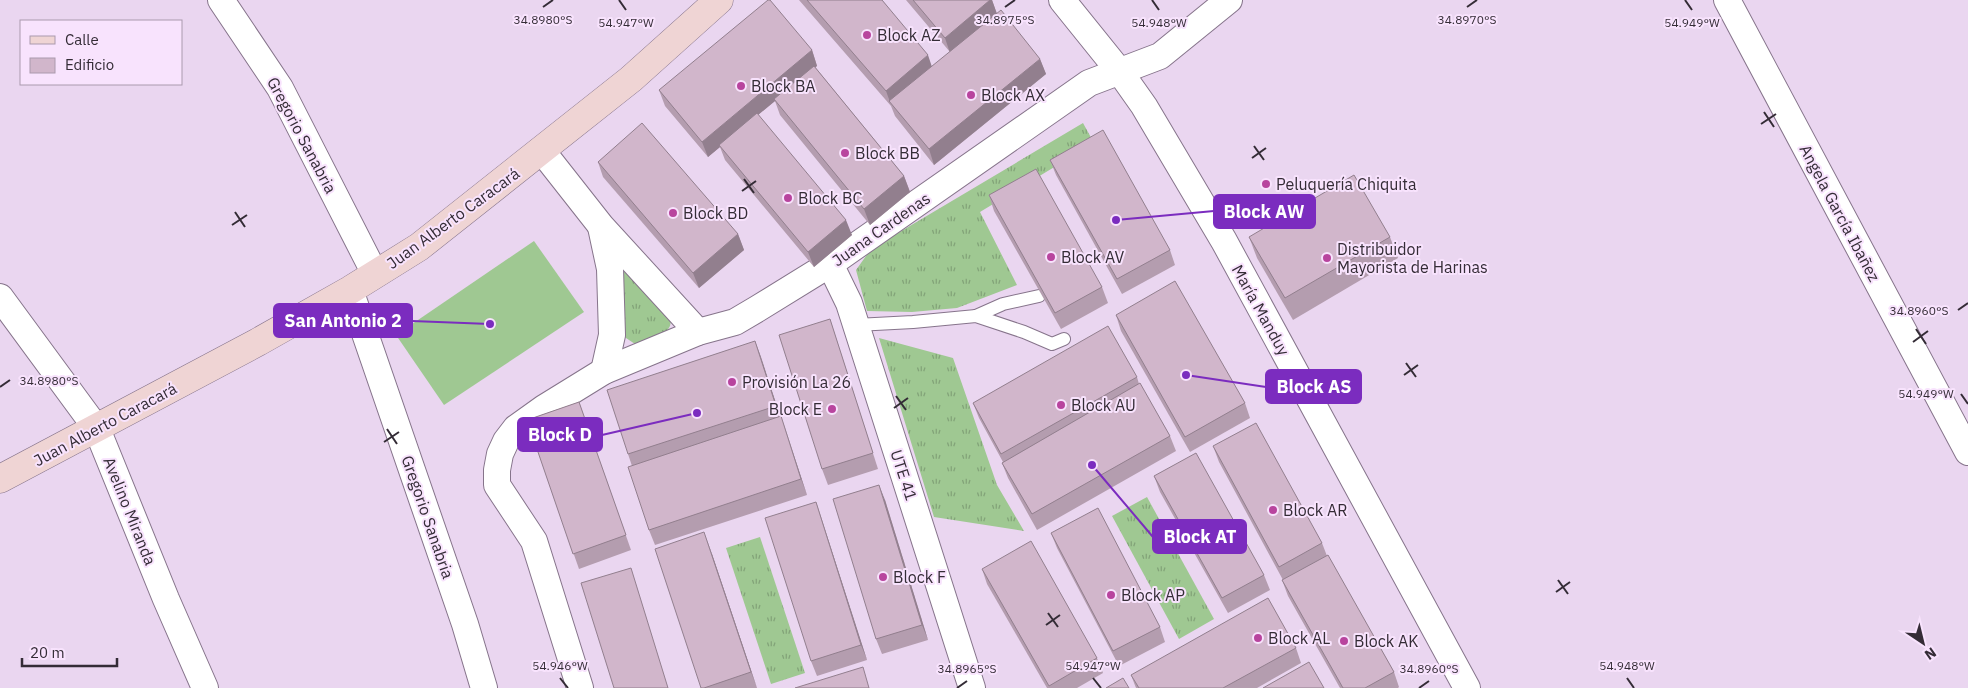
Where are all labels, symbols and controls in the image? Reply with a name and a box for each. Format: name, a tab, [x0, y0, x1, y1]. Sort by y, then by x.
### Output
text: 34.8980°S	[513, 12, 573, 27]
text: 34.8975°S	[975, 12, 1035, 27]
text: 34.8970°S	[1437, 12, 1497, 27]
text: 54.947°W	[598, 15, 654, 30]
text: 54.948°W	[1131, 15, 1187, 30]
text: 54.949°W	[1664, 15, 1720, 30]
legend	[20, 20, 182, 85]
place label: Block AZ	[877, 25, 941, 45]
marker: Block AZ	[861, 29, 873, 41]
text: Calle	[65, 30, 99, 49]
text: Edificio	[65, 55, 114, 74]
street label: Gregorio Sanabria	[263, 73, 341, 197]
place label: Block BA	[751, 76, 816, 96]
marker: Block BA	[735, 80, 747, 92]
place label: Block AX	[981, 85, 1045, 105]
marker: Block AX	[965, 89, 977, 101]
street label: Angela García Ibañez	[1795, 141, 1885, 285]
place label: Block BB	[855, 143, 920, 163]
marker: Block BB	[839, 147, 851, 159]
street label: Juan Alberto Caracará	[383, 163, 524, 273]
place label: Peluquería Chiquita	[1276, 174, 1417, 194]
marker: Peluquería Chiquita	[1260, 178, 1272, 190]
place label: Block BC	[798, 188, 862, 208]
street label: Juana Cardenas	[828, 188, 934, 270]
marker: Block BC	[782, 192, 794, 204]
callout: Block AW	[1214, 195, 1315, 228]
text: Block AW	[1224, 200, 1304, 223]
place label: Block BD	[683, 203, 748, 223]
marker: Block BD	[667, 207, 679, 219]
place label: Distribuidor Mayorista de Harinas	[1337, 239, 1488, 277]
place label: Block AV	[1061, 247, 1125, 267]
marker: Block AV	[1045, 251, 1057, 263]
marker: Distribuidor Mayorista de Harinas	[1321, 252, 1333, 264]
street label: María Manduy	[1228, 261, 1294, 359]
text: 34.8960°S	[1889, 303, 1949, 318]
callout: San Antonio 2	[274, 304, 412, 337]
text: San Antonio 2	[284, 309, 402, 332]
callout: Block AS	[1266, 370, 1361, 403]
place label: Provisión La 26	[742, 372, 851, 392]
text: 34.8980°S	[19, 373, 79, 388]
text: Block AS	[1276, 375, 1352, 398]
marker: Provisión La 26	[726, 376, 738, 388]
street label: Juan Alberto Caracará	[30, 378, 180, 470]
text: 54.949°W	[1898, 386, 1954, 401]
place label: Block AU	[1071, 395, 1136, 415]
place label: Block E	[769, 399, 822, 419]
marker: Block AU	[1055, 399, 1067, 411]
marker: Block E	[826, 403, 838, 415]
callout: Block D	[518, 418, 602, 451]
text: Block D	[528, 423, 592, 446]
street label: UTE 41	[886, 447, 922, 503]
street label: Gregorio Sanabria	[398, 453, 459, 582]
street label: Avelino Miranda	[99, 454, 161, 568]
place label: Block AR	[1283, 500, 1348, 520]
marker: Block AR	[1267, 504, 1279, 516]
callout: Block AT	[1153, 520, 1246, 553]
text: Block AT	[1163, 525, 1237, 548]
place label: Block F	[893, 567, 946, 587]
marker: Block F	[877, 571, 889, 583]
place label: Block AP	[1121, 585, 1185, 605]
marker: Block AP	[1105, 589, 1117, 601]
north arrow	[1898, 618, 1948, 668]
place label: Block AL	[1268, 628, 1330, 648]
place label: Block AK	[1354, 631, 1418, 651]
marker: Block AL	[1252, 632, 1264, 644]
marker: Block AK	[1338, 635, 1350, 647]
scale bar	[22, 636, 118, 668]
text: 20 m	[30, 643, 65, 662]
text: N	[1921, 643, 1940, 664]
text: 54.946°W	[532, 658, 588, 673]
text: 54.947°W	[1065, 658, 1121, 673]
text: 54.948°W	[1599, 658, 1655, 673]
text: 34.8965°S	[937, 661, 997, 676]
text: 34.8960°S	[1399, 661, 1459, 676]

